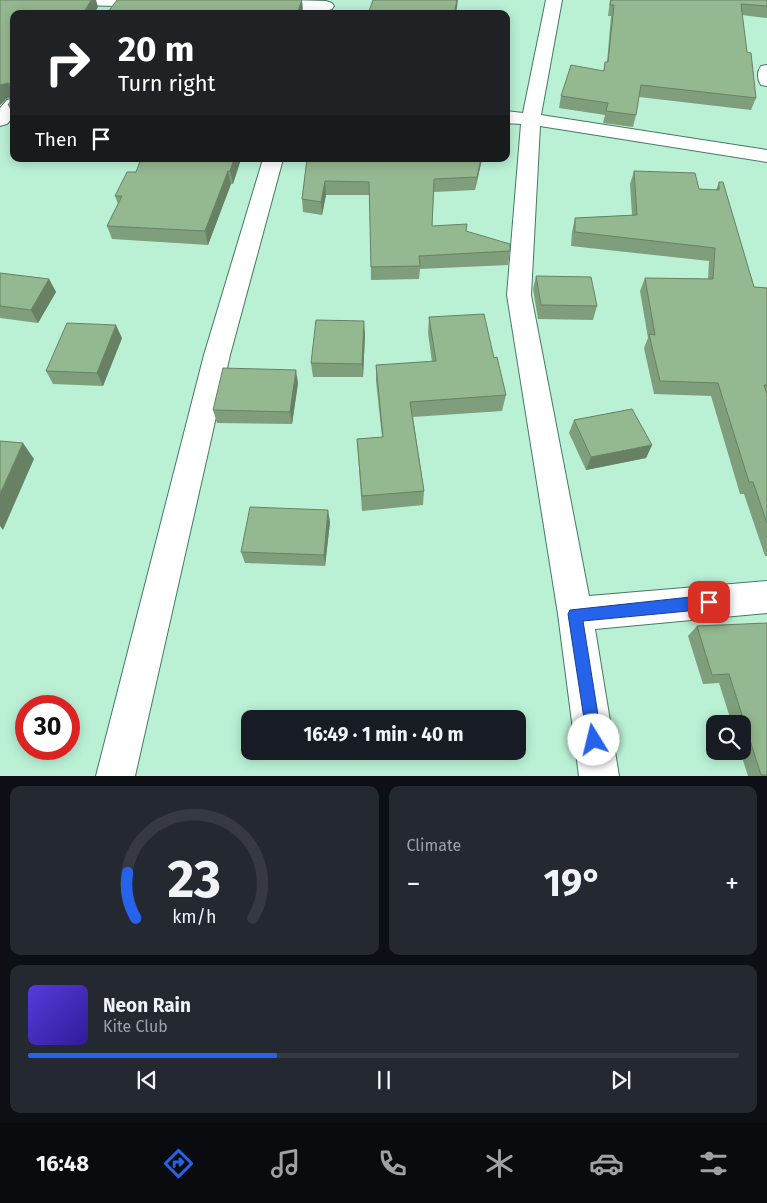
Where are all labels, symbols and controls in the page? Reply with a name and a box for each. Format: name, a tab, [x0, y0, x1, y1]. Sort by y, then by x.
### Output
text: 20 m	[118, 28, 194, 70]
icon: right	[35, 30, 100, 95]
text: Turn right	[118, 70, 215, 97]
icon: arrive	[87, 125, 115, 153]
text: Then	[35, 128, 77, 151]
pin	[688, 581, 730, 623]
icon: arrive	[695, 588, 723, 616]
speed limit sign: 30	[15, 695, 80, 760]
position arrow	[567, 713, 619, 765]
map controls	[706, 715, 751, 760]
button: search	[706, 715, 751, 760]
text: 16:49 · 1 min · 40 m	[303, 723, 464, 746]
text: Climate	[407, 836, 461, 855]
text: 23	[167, 848, 221, 911]
text: 19°	[543, 860, 602, 906]
text: −	[407, 867, 421, 900]
text: +	[725, 867, 739, 900]
text: km/h	[172, 906, 216, 928]
text: Neon Rain	[103, 994, 191, 1017]
text: Kite Club	[103, 1017, 168, 1036]
icon: previous	[133, 1066, 161, 1094]
icon: pause	[370, 1066, 398, 1094]
icon: next	[607, 1066, 635, 1094]
icon: directions	[161, 1146, 196, 1181]
icon: music	[268, 1146, 303, 1181]
icon: phone	[375, 1146, 410, 1181]
icon: climate	[482, 1146, 517, 1181]
icon: car	[589, 1146, 624, 1181]
icon: filters	[696, 1146, 731, 1181]
text: 16:48	[36, 1150, 89, 1177]

